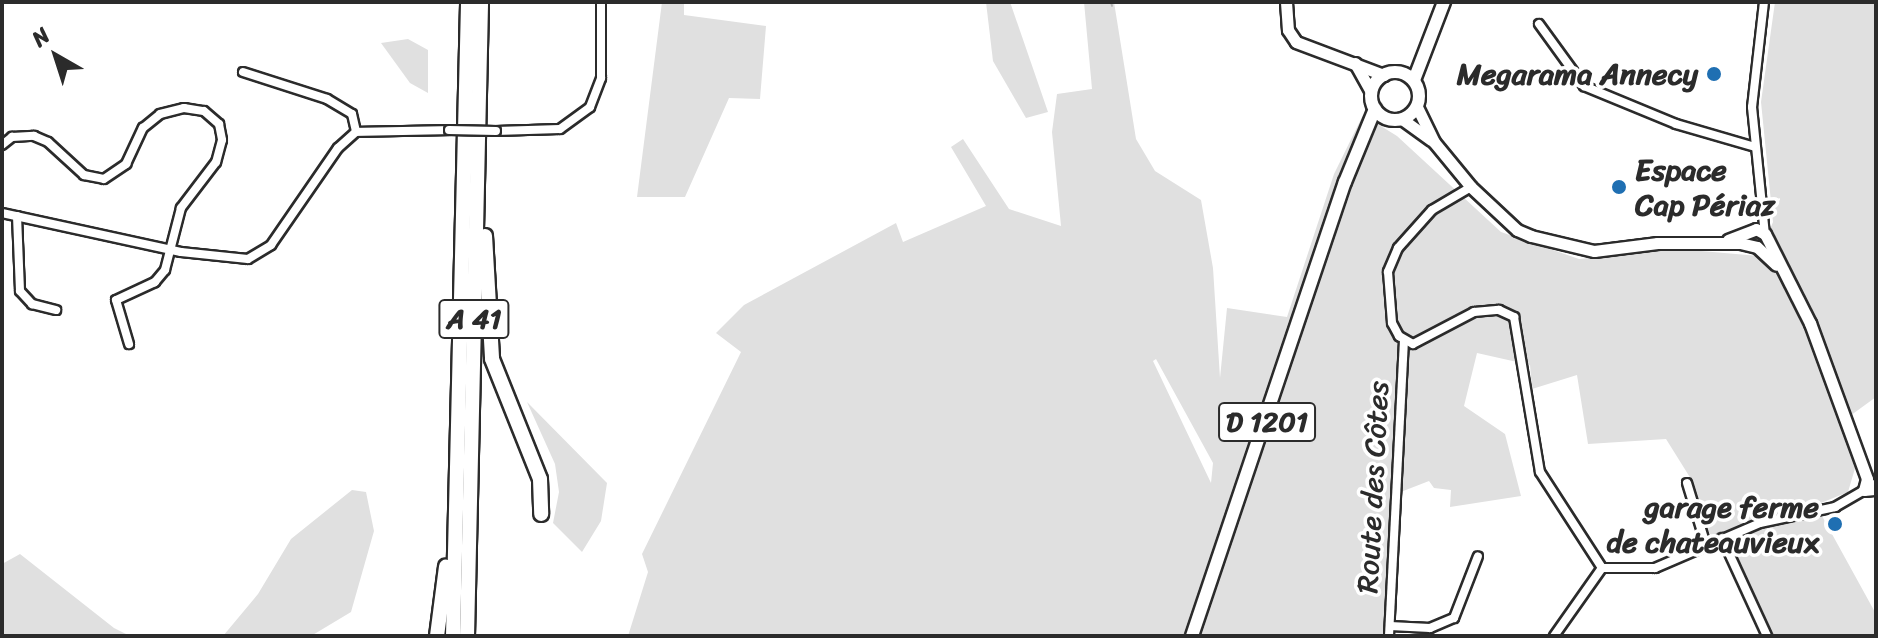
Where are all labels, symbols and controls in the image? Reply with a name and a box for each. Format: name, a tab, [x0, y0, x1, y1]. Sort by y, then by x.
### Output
north arrow	[16, 16, 96, 96]
text: N	[22, 17, 59, 57]
place label: Megarama Annecy	[1457, 56, 1698, 92]
marker: Megarama Annecy	[1705, 65, 1723, 83]
place label: Espace Cap Périaz	[1635, 152, 1776, 222]
marker: Espace Cap Périaz	[1610, 178, 1628, 196]
road number: A 41	[438, 295, 510, 343]
street label: Route des Côtes	[1349, 379, 1397, 595]
road number: D 1201	[1217, 398, 1317, 446]
place label: garage ferme de chateauvieux	[1607, 489, 1819, 560]
marker: garage ferme de chateauvieux	[1826, 515, 1844, 533]

